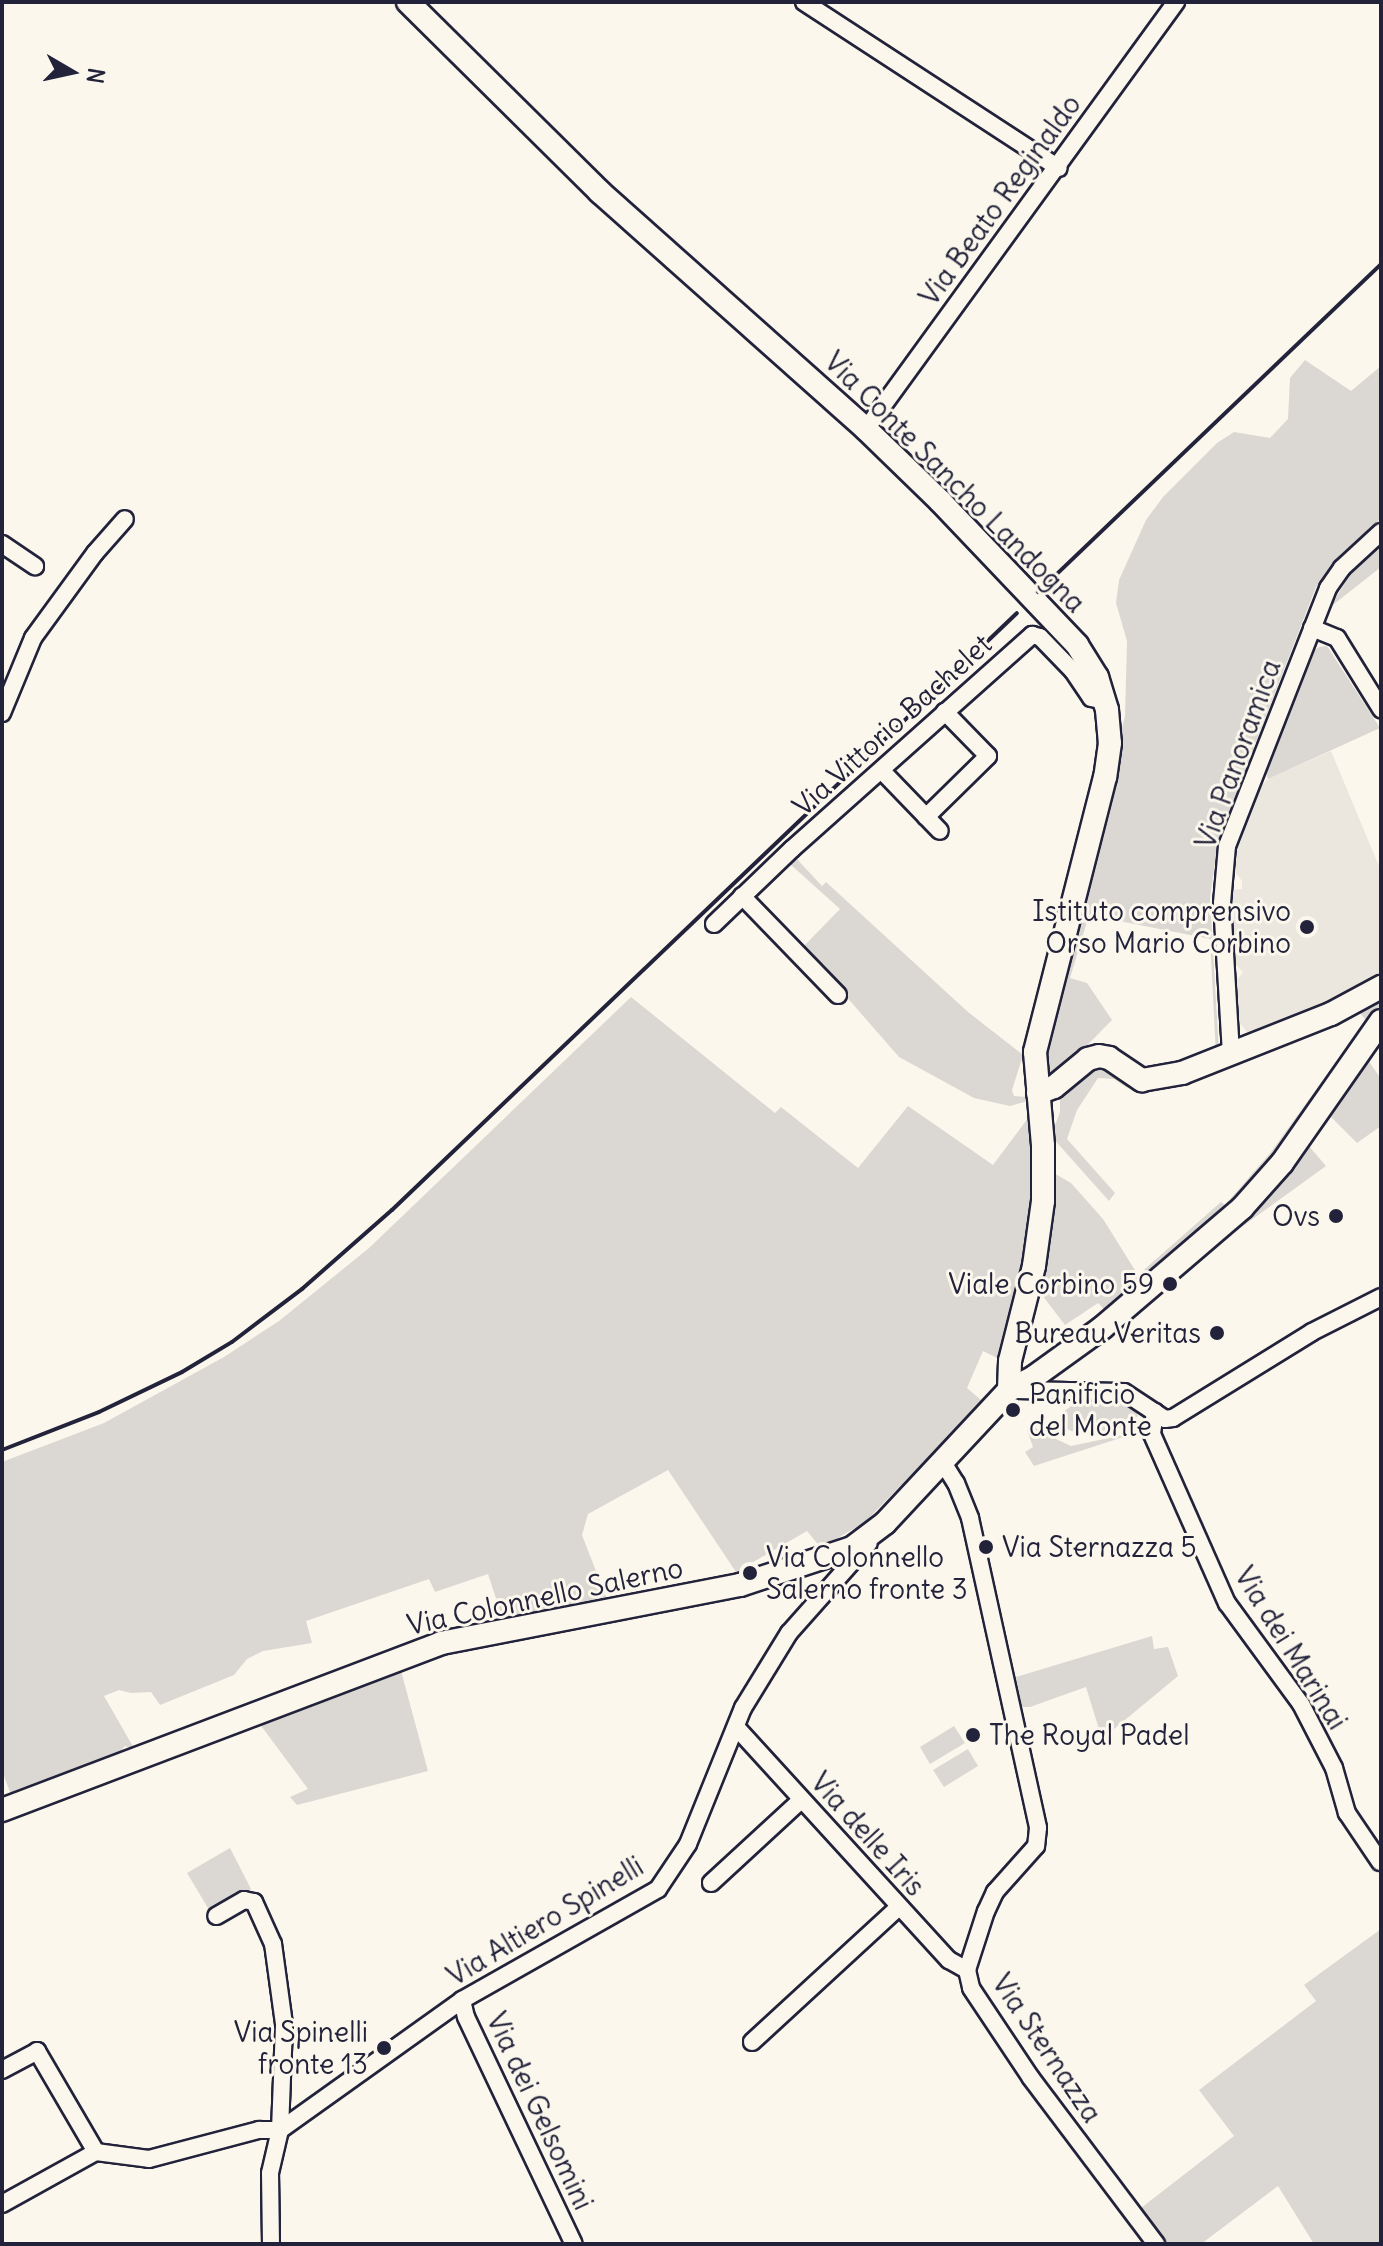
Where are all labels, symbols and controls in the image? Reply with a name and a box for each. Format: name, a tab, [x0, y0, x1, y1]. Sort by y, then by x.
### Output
north arrow	[32, 32, 112, 112]
text: N	[81, 66, 111, 85]
street label: Via Beato Reginaldo	[912, 88, 1088, 312]
street label: Via Conte Sancho Landogna	[818, 345, 1092, 619]
street label: Via Vittorio Bachelet	[786, 627, 998, 823]
street label: Via Panoramica	[1188, 655, 1288, 853]
place label: Istituto comprensivo Orso Mario Corbino	[1032, 894, 1291, 960]
marker: Istituto comprensivo Orso Mario Corbino	[1298, 918, 1316, 936]
place label: Ovs	[1272, 1199, 1320, 1233]
marker: Ovs	[1327, 1207, 1345, 1225]
place label: Viale Corbino 59	[948, 1267, 1154, 1301]
marker: Viale Corbino 59	[1161, 1275, 1179, 1293]
place label: Bureau Veritas	[1014, 1316, 1201, 1350]
marker: Bureau Veritas	[1208, 1324, 1226, 1342]
place label: Panificio del Monte	[1029, 1377, 1152, 1443]
marker: Panificio del Monte	[1004, 1401, 1022, 1419]
place label: Via Sternazza 5	[1002, 1530, 1197, 1564]
marker: Via Sternazza 5	[977, 1538, 995, 1556]
place label: Via Colonnello Salerno fronte 3	[766, 1540, 968, 1606]
street label: Via Colonnello Salerno	[404, 1550, 686, 1642]
street label: Via dei Marinai	[1228, 1560, 1354, 1736]
marker: Via Colonnello Salerno fronte 3	[741, 1564, 759, 1582]
place label: The Royal Padel	[989, 1718, 1189, 1752]
marker: The Royal Padel	[964, 1726, 982, 1744]
street label: Via delle Iris	[804, 1765, 932, 1903]
street label: Via Altiero Spinelli	[441, 1849, 649, 1993]
street label: Via Sternazza	[985, 1967, 1109, 2129]
street label: Via dei Gelsomini	[480, 2007, 600, 2215]
place label: Via Spinelli fronte 13	[234, 2015, 368, 2081]
marker: Via Spinelli fronte 13	[375, 2039, 393, 2057]

